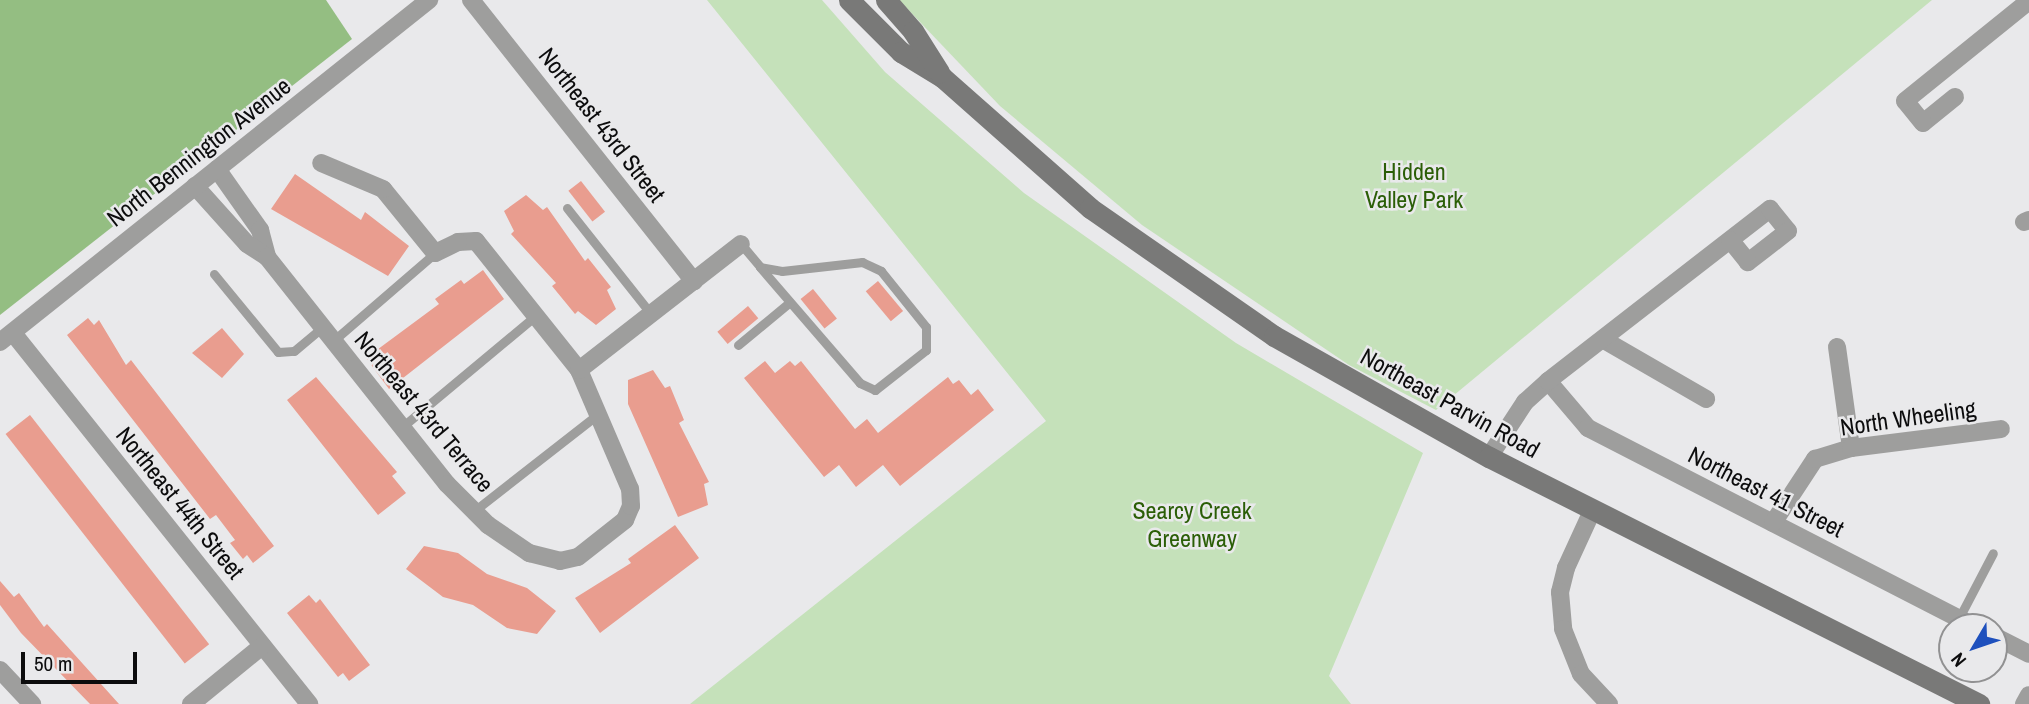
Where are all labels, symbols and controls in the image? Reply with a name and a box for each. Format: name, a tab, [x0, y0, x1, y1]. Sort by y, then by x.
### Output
street label: Northeast 43rd Street	[533, 42, 671, 208]
street label: North Bennington Avenue	[101, 71, 297, 233]
park label: Hidden Valley Park	[1365, 158, 1463, 214]
street label: Northeast 43rd Terrace	[348, 326, 500, 498]
street label: Northeast Parvin Road	[1355, 342, 1545, 464]
street label: North Wheeling	[1838, 394, 1978, 442]
street label: Northeast 44th Street	[110, 421, 250, 585]
street label: Northeast 41 Street	[1683, 440, 1849, 544]
park label: Searcy Creek Greenway	[1132, 497, 1252, 553]
north arrow	[1938, 613, 2008, 683]
scale bar	[24, 638, 140, 682]
text: N	[1945, 647, 1972, 673]
text: 50 m	[34, 649, 72, 678]

